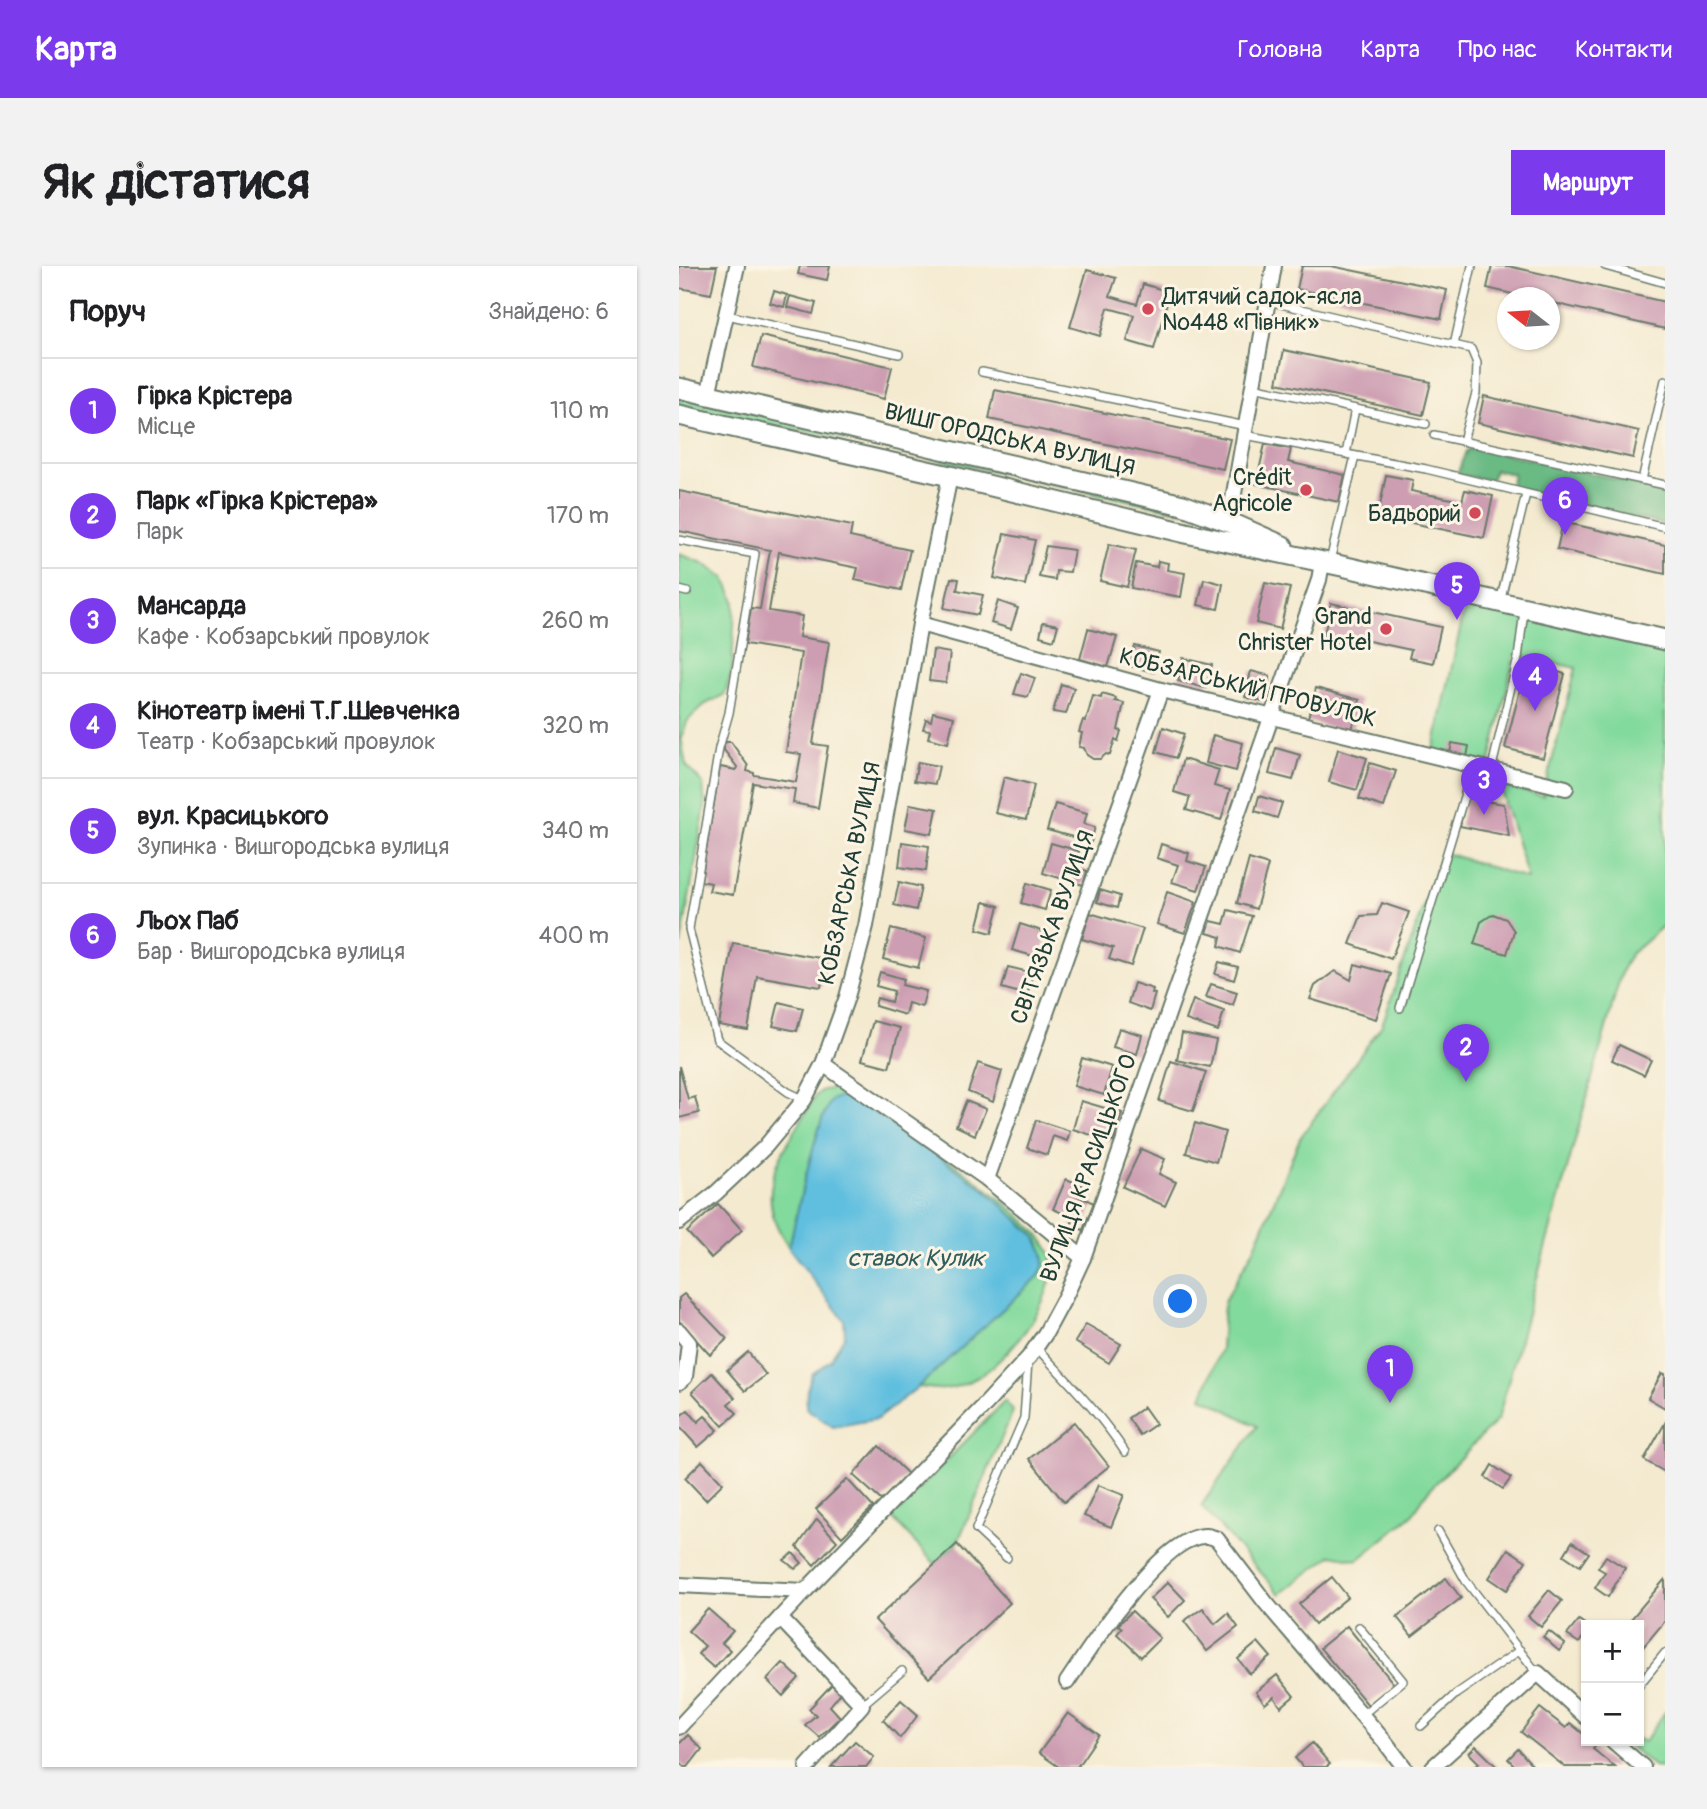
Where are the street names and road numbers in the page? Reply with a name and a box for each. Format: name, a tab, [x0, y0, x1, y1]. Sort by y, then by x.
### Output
street label: ВИШГОРОДСЬКА ВУЛИЦЯ	[882, 397, 1138, 482]
street label: КОБЗАРСЬКИЙ ПРОВУЛОК	[1116, 641, 1379, 733]
street label: КОБЗАРСЬКА ВУЛИЦЯ	[812, 759, 887, 987]
street label: СВІТЯЗЬКА ВУЛИЦЯ	[1004, 826, 1101, 1028]
street label: ВУЛИЦЯ КРАСИЦЬКОГО	[1034, 1050, 1143, 1286]

